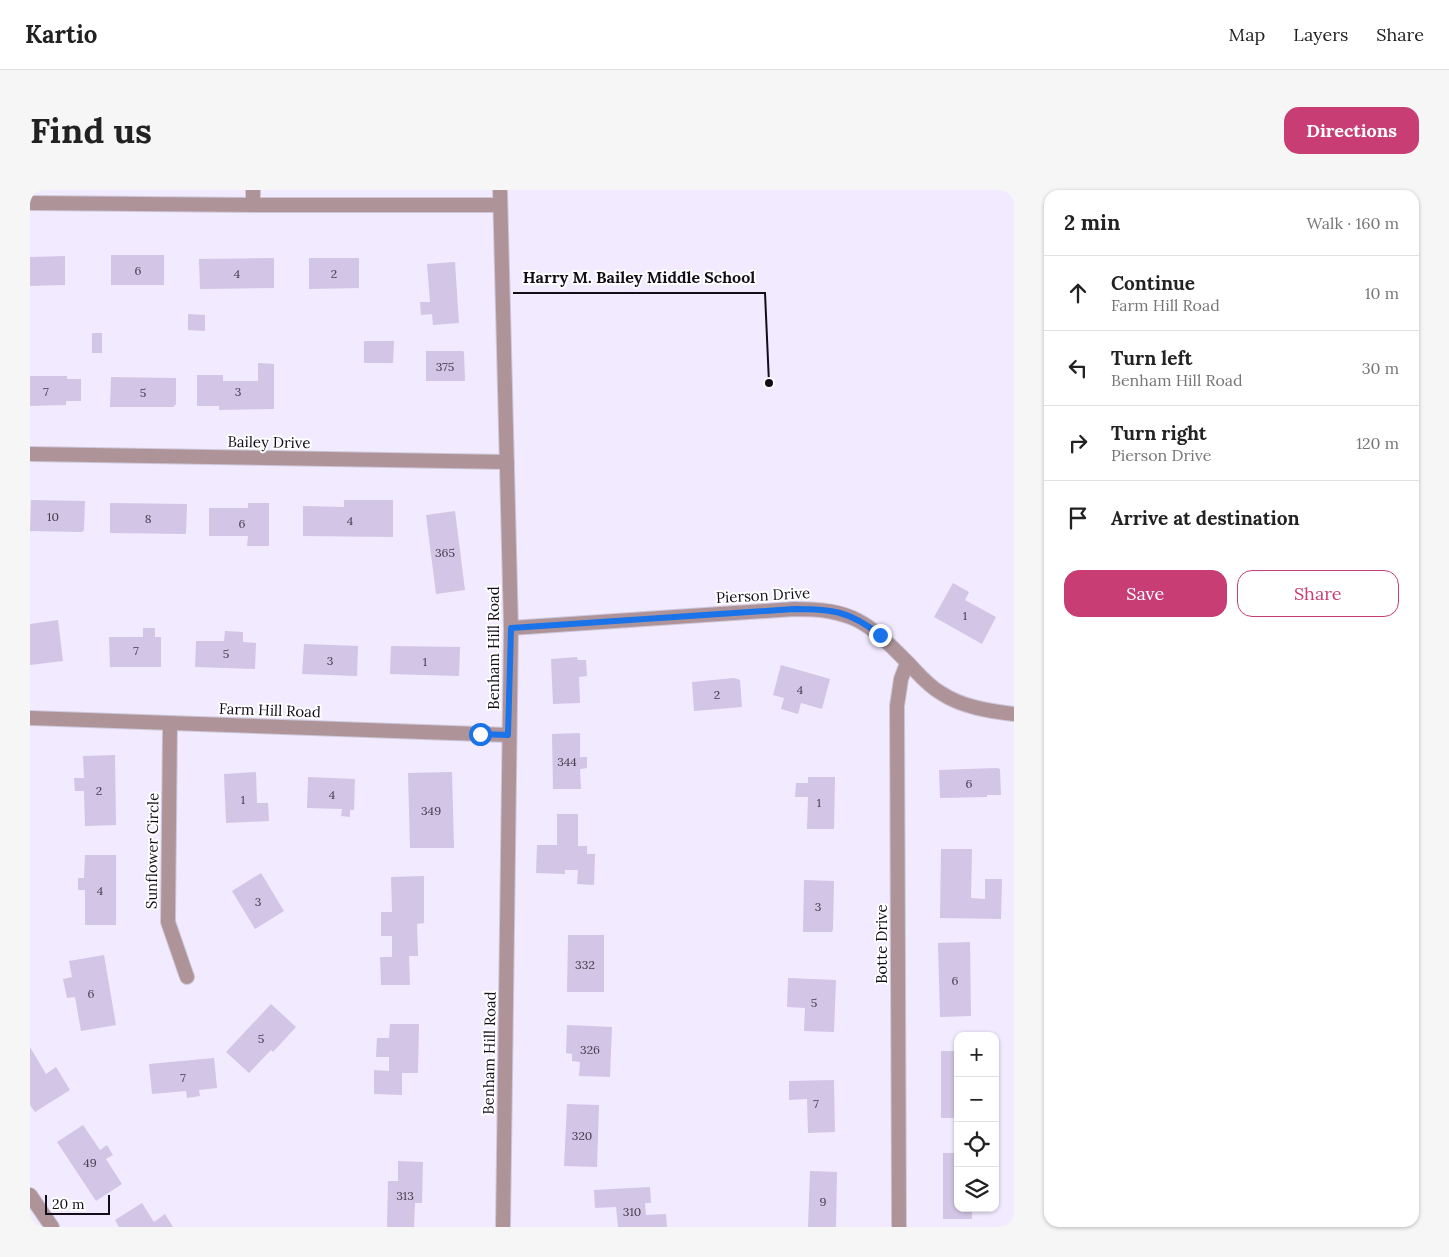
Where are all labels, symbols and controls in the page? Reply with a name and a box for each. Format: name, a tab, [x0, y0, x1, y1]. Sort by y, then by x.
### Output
text: Kartio	[25, 19, 97, 50]
text: Map	[1229, 23, 1265, 46]
text: Layers	[1293, 23, 1348, 46]
text: Share	[1376, 23, 1424, 46]
button: Directions	[1284, 107, 1419, 154]
text: Find us	[30, 108, 152, 153]
text: 2 min	[1064, 209, 1120, 236]
text: Walk · 160 m	[1307, 213, 1399, 233]
callout: Harry M. Bailey Middle School	[513, 262, 765, 293]
house number: 6	[135, 263, 142, 278]
house number: 4	[234, 266, 241, 281]
house number: 2	[331, 266, 337, 281]
text: Harry M. Bailey Middle School	[523, 267, 755, 287]
text: Continue	[1111, 271, 1195, 295]
icon: ahead	[1064, 279, 1092, 307]
text: 10 m	[1365, 283, 1399, 303]
text: Farm Hill Road	[1111, 295, 1220, 315]
text: Turn left	[1111, 346, 1192, 370]
icon: left	[1064, 354, 1092, 382]
text: 30 m	[1362, 358, 1399, 378]
house number: 375	[436, 359, 454, 374]
text: Benham Hill Road	[1111, 370, 1243, 390]
house number: 7	[43, 384, 49, 399]
house number: 3	[235, 384, 242, 399]
house number: 5	[140, 385, 146, 400]
text: Turn right	[1111, 421, 1207, 445]
icon: right	[1064, 429, 1092, 457]
street label: Bailey Drive	[227, 432, 311, 452]
text: 120 m	[1356, 433, 1399, 453]
text: Pierson Drive	[1111, 445, 1212, 465]
icon: arrive	[1064, 504, 1092, 532]
text: Arrive at destination	[1111, 506, 1300, 530]
house number: 10	[47, 509, 59, 524]
house number: 8	[145, 511, 152, 526]
house number: 4	[347, 513, 354, 528]
house number: 6	[239, 516, 246, 531]
house number: 365	[435, 545, 455, 560]
button: Save	[1064, 570, 1227, 617]
button: Share	[1237, 570, 1399, 617]
street label: Pierson Drive	[715, 583, 811, 607]
street label: Benham Hill Road	[484, 586, 503, 710]
house number: 1	[963, 608, 967, 623]
route end	[869, 624, 892, 647]
house number: 7	[133, 643, 139, 658]
house number: 5	[223, 646, 229, 661]
house number: 3	[327, 653, 334, 668]
house number: 1	[423, 654, 427, 669]
house number: 4	[797, 682, 804, 697]
house number: 2	[714, 687, 720, 702]
street label: Farm Hill Road	[219, 699, 321, 721]
route start	[469, 723, 492, 746]
house number: 344	[557, 754, 577, 769]
house number: 6	[966, 776, 973, 791]
house number: 2	[96, 783, 102, 798]
house number: 4	[329, 787, 336, 802]
house number: 1	[241, 792, 245, 807]
street label: Sunflower Circle	[141, 793, 163, 909]
house number: 1	[817, 795, 821, 810]
house number: 349	[421, 803, 441, 818]
house number: 4	[97, 883, 104, 898]
house number: 3	[255, 894, 262, 909]
house number: 3	[815, 899, 822, 914]
street label: Botte Drive	[872, 904, 891, 984]
house number: 332	[575, 957, 595, 972]
house number: 6	[952, 973, 959, 988]
house number: 6	[88, 986, 95, 1001]
street label: Benham Hill Road	[478, 991, 500, 1115]
house number: 5	[811, 995, 817, 1010]
house number: 5	[258, 1031, 264, 1046]
map controls	[954, 1032, 999, 1212]
button: +	[954, 1032, 999, 1077]
house number: 326	[580, 1042, 600, 1057]
house number: 7	[180, 1070, 186, 1085]
button: −	[954, 1077, 999, 1122]
house number: 7	[813, 1096, 819, 1111]
button: locate	[954, 1122, 999, 1167]
house number: 320	[572, 1128, 592, 1143]
house number: 49	[83, 1155, 97, 1170]
button: layers	[954, 1167, 999, 1212]
house number: 313	[396, 1188, 414, 1203]
scale bar	[45, 1192, 110, 1215]
house number: 9	[820, 1194, 827, 1209]
text: 20 m	[52, 1195, 84, 1213]
house number: 310	[623, 1204, 641, 1219]

